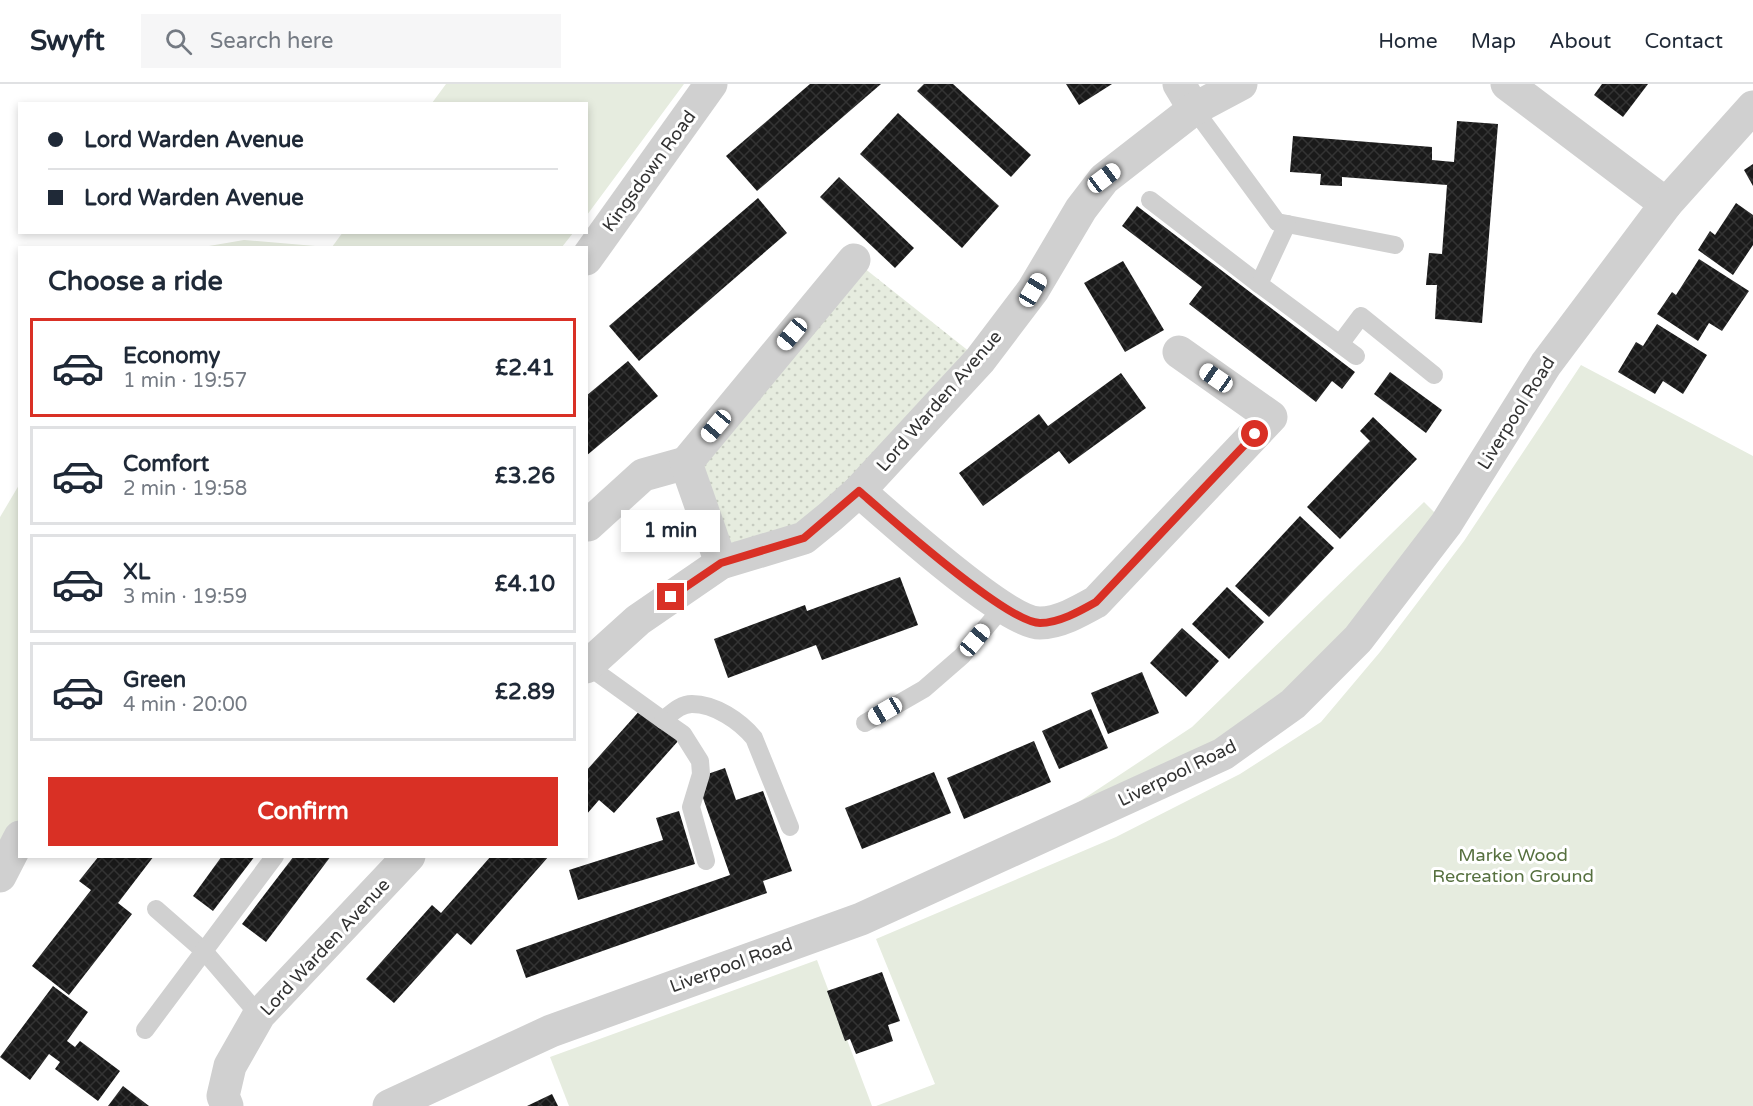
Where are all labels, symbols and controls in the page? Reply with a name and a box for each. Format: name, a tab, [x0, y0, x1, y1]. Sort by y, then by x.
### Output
search box	[141, 14, 561, 68]
text: Swyft	[30, 24, 105, 58]
icon: search	[162, 25, 195, 58]
text: Search here	[210, 28, 333, 54]
text: Home	[1378, 29, 1438, 54]
text: Map	[1471, 29, 1516, 54]
text: About	[1549, 29, 1611, 54]
text: Contact	[1644, 29, 1723, 54]
street label: Kingsdown Road	[598, 106, 700, 236]
text: Lord Warden Avenue	[84, 127, 304, 153]
car	[1084, 160, 1124, 196]
text: Lord Warden Avenue	[84, 185, 304, 211]
text: Choose a ride	[48, 265, 223, 298]
car	[1016, 270, 1050, 310]
car	[774, 314, 810, 354]
street label: Lord Warden Avenue	[872, 326, 1006, 476]
icon: car	[51, 341, 105, 395]
text: Economy	[123, 343, 220, 369]
street label: Liverpool Road	[1472, 352, 1560, 474]
text: £2.41	[495, 355, 555, 381]
car	[1196, 360, 1236, 396]
text: 1 min · 19:57	[123, 369, 247, 393]
car	[698, 406, 734, 446]
route start	[1241, 420, 1268, 447]
icon: car	[51, 449, 105, 503]
text: Comfort	[123, 451, 209, 477]
text: £3.26	[495, 463, 555, 489]
text: 2 min · 19:58	[123, 477, 247, 501]
callout: 1 min	[622, 510, 720, 552]
text: 1 min	[644, 519, 697, 543]
icon: car	[51, 557, 105, 611]
text: XL	[123, 559, 150, 585]
text: £4.10	[495, 571, 555, 597]
route end	[657, 583, 684, 610]
text: 3 min · 19:59	[123, 585, 247, 609]
car	[957, 620, 993, 660]
icon: car	[51, 665, 105, 719]
text: Green	[123, 667, 186, 693]
text: £2.89	[495, 679, 555, 705]
text: 4 min · 20:00	[123, 693, 247, 717]
car	[865, 694, 905, 728]
street label: Liverpool Road	[1114, 735, 1240, 811]
button: Confirm	[48, 777, 558, 846]
park label: Marke Wood Recreation Ground	[1432, 844, 1594, 887]
street label: Lord Warden Avenue	[256, 874, 394, 1020]
street label: Liverpool Road	[667, 933, 795, 997]

